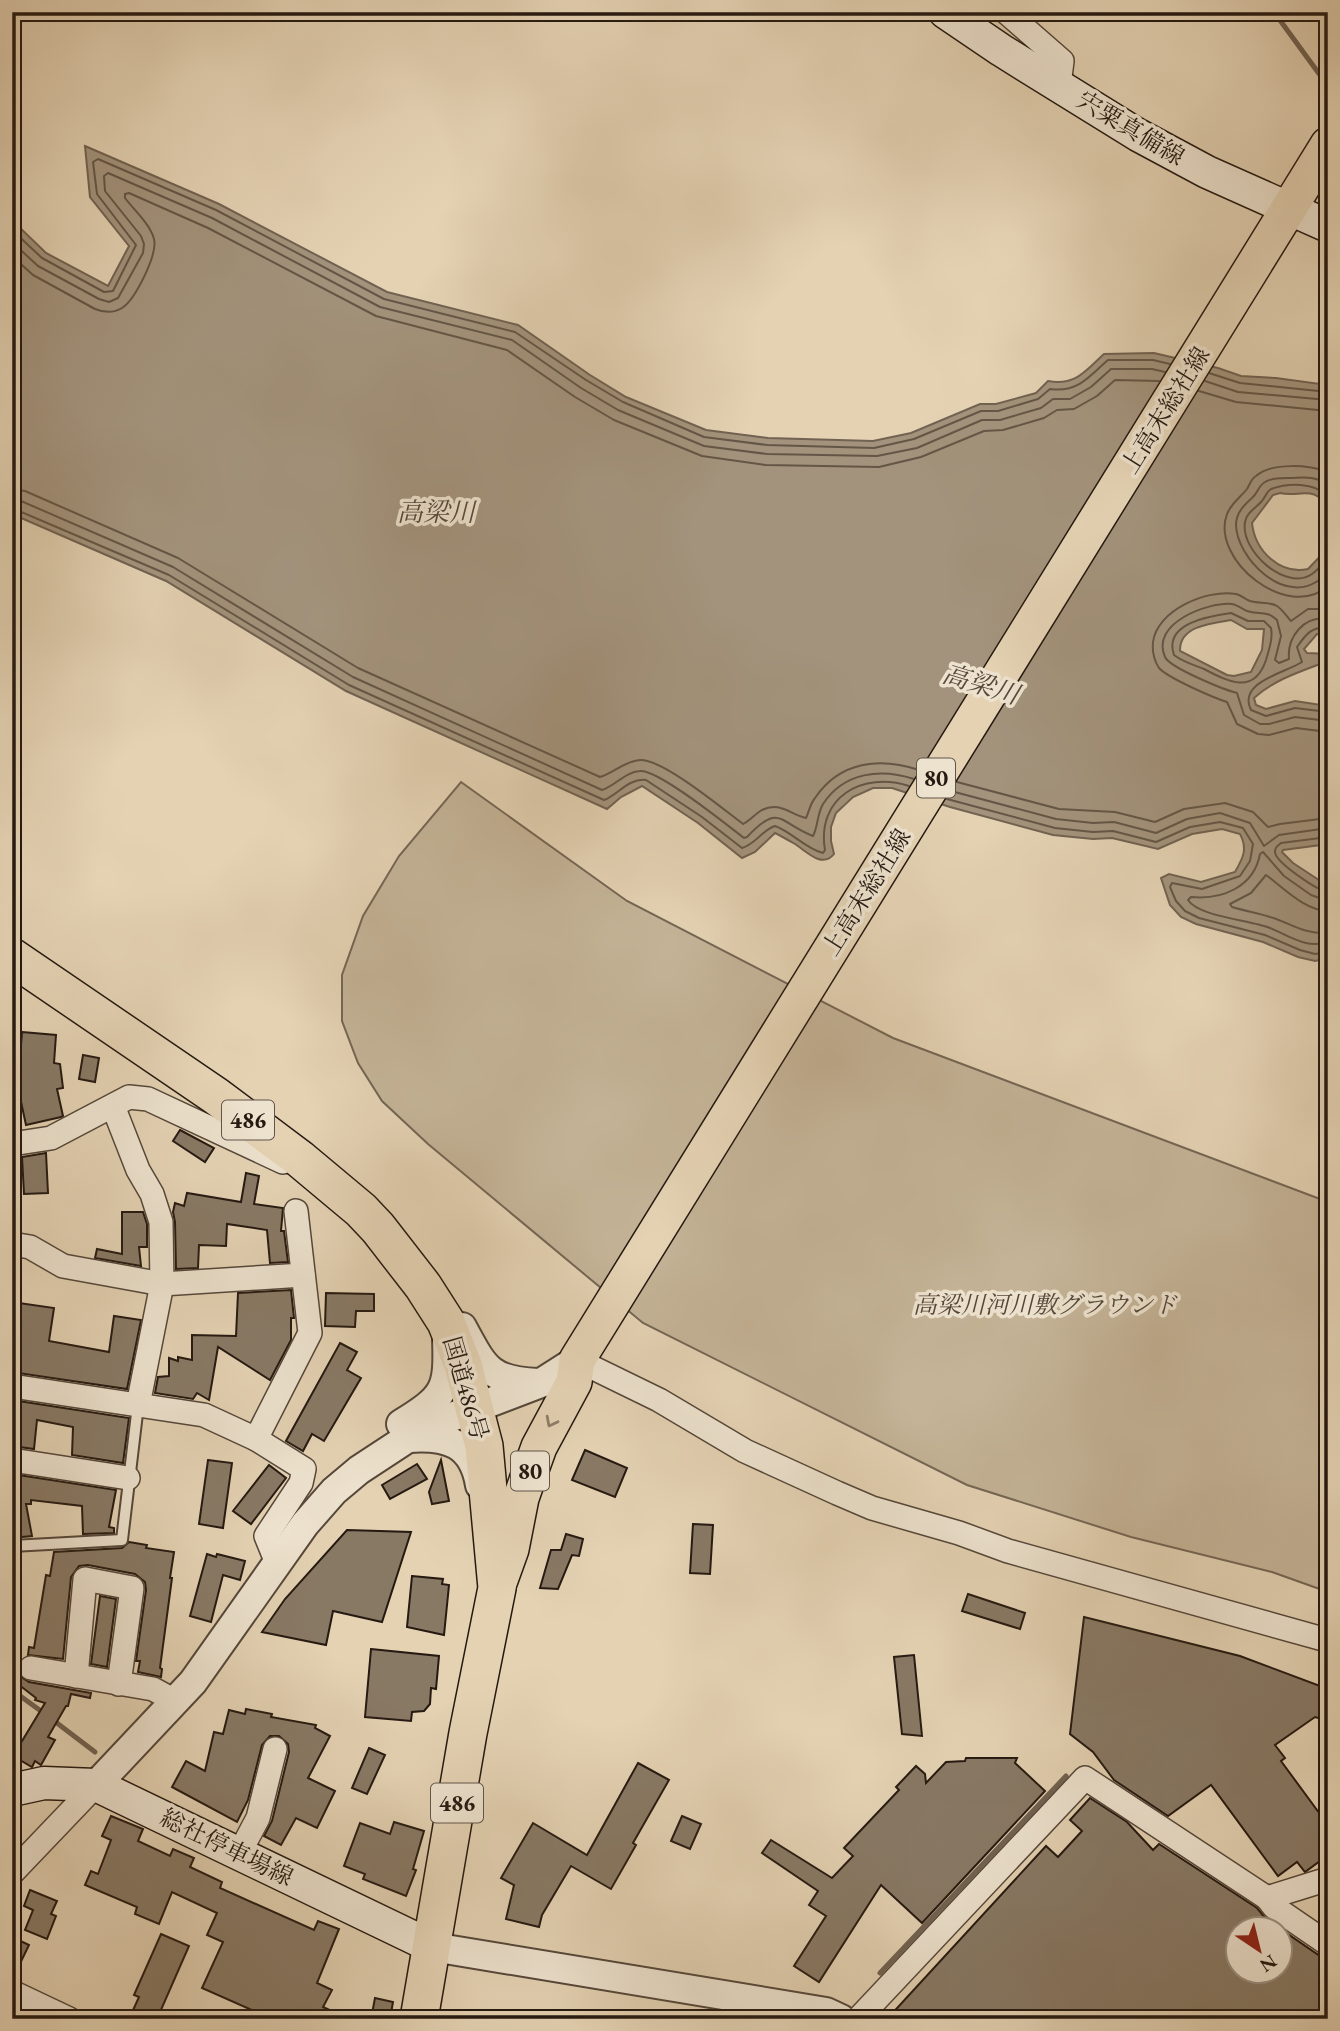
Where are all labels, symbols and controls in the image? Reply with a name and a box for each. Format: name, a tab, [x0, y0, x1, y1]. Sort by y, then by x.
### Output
street label: 宍粟真備線	[1072, 84, 1190, 172]
street label: 上高末総社線	[1114, 341, 1216, 479]
water label: 高梁川	[397, 495, 478, 529]
water label: 高梁川	[939, 656, 1026, 713]
road number: 80	[917, 758, 955, 798]
street label: 上高末総社線	[815, 823, 917, 961]
road number: 486	[222, 1100, 274, 1140]
park label: 高梁川河川敷グラウンド	[913, 1289, 1178, 1320]
street label: 国道486号	[436, 1333, 496, 1443]
one-way arrow	[546, 1415, 560, 1427]
road number: 80	[511, 1452, 549, 1490]
road number: 486	[431, 1784, 483, 1822]
street label: 総社停車場線	[155, 1802, 299, 1892]
north arrow	[1224, 1916, 1294, 1986]
text: N	[1254, 1949, 1282, 1979]

